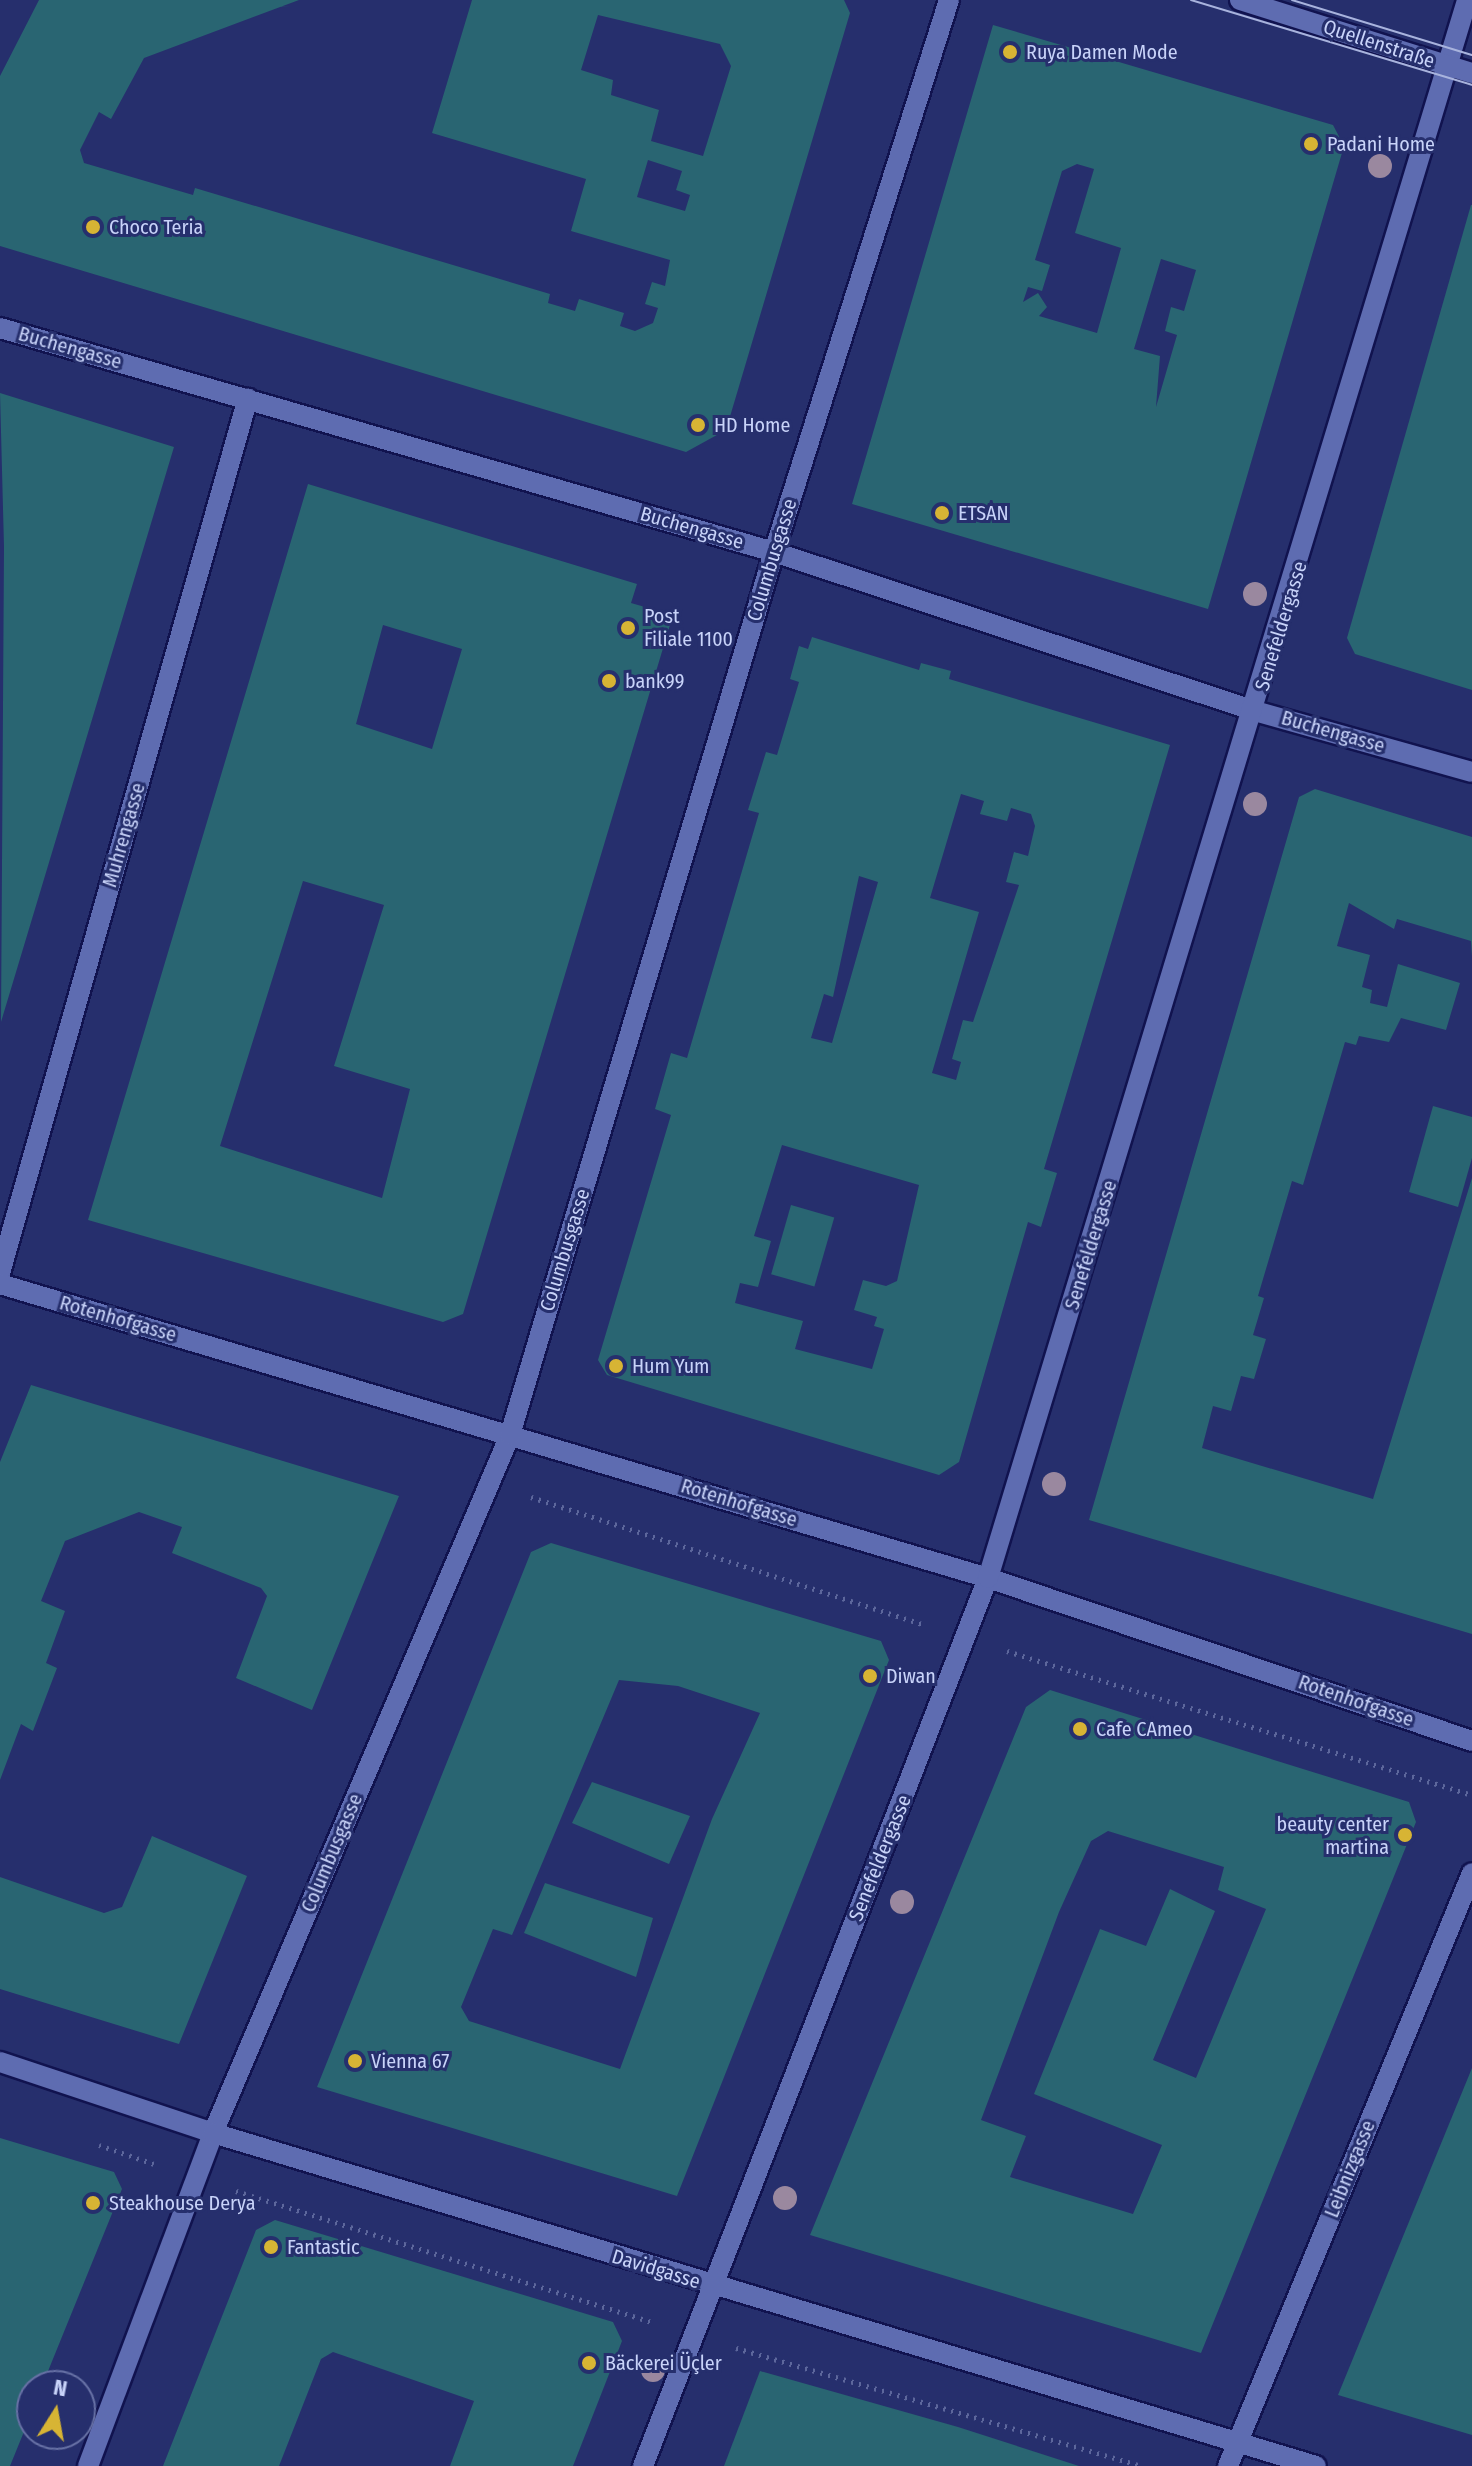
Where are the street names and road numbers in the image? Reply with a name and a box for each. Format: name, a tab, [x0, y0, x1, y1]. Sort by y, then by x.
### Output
street label: Quellenstraße	[1320, 15, 1438, 73]
street label: Buchengasse	[16, 322, 124, 374]
street label: Columbusgasse	[742, 496, 802, 624]
street label: Buchengasse	[638, 502, 746, 554]
street label: Senefeldergasse	[1250, 558, 1312, 694]
street label: Buchengasse	[1279, 706, 1387, 758]
street label: Muhrengasse	[98, 780, 150, 890]
street label: Senefeldergasse	[1060, 1177, 1122, 1313]
street label: Columbusgasse	[535, 1186, 595, 1314]
street label: Rotenhofgasse	[57, 1291, 179, 1347]
street label: Rotenhofgasse	[678, 1474, 800, 1532]
street label: Rotenhofgasse	[1295, 1670, 1417, 1732]
street label: Columbusgasse	[296, 1790, 368, 1916]
street label: Senefeldergasse	[844, 1791, 916, 1925]
street label: Leibnizgasse	[1320, 2117, 1380, 2221]
street label: Davidgasse	[609, 2244, 703, 2294]

